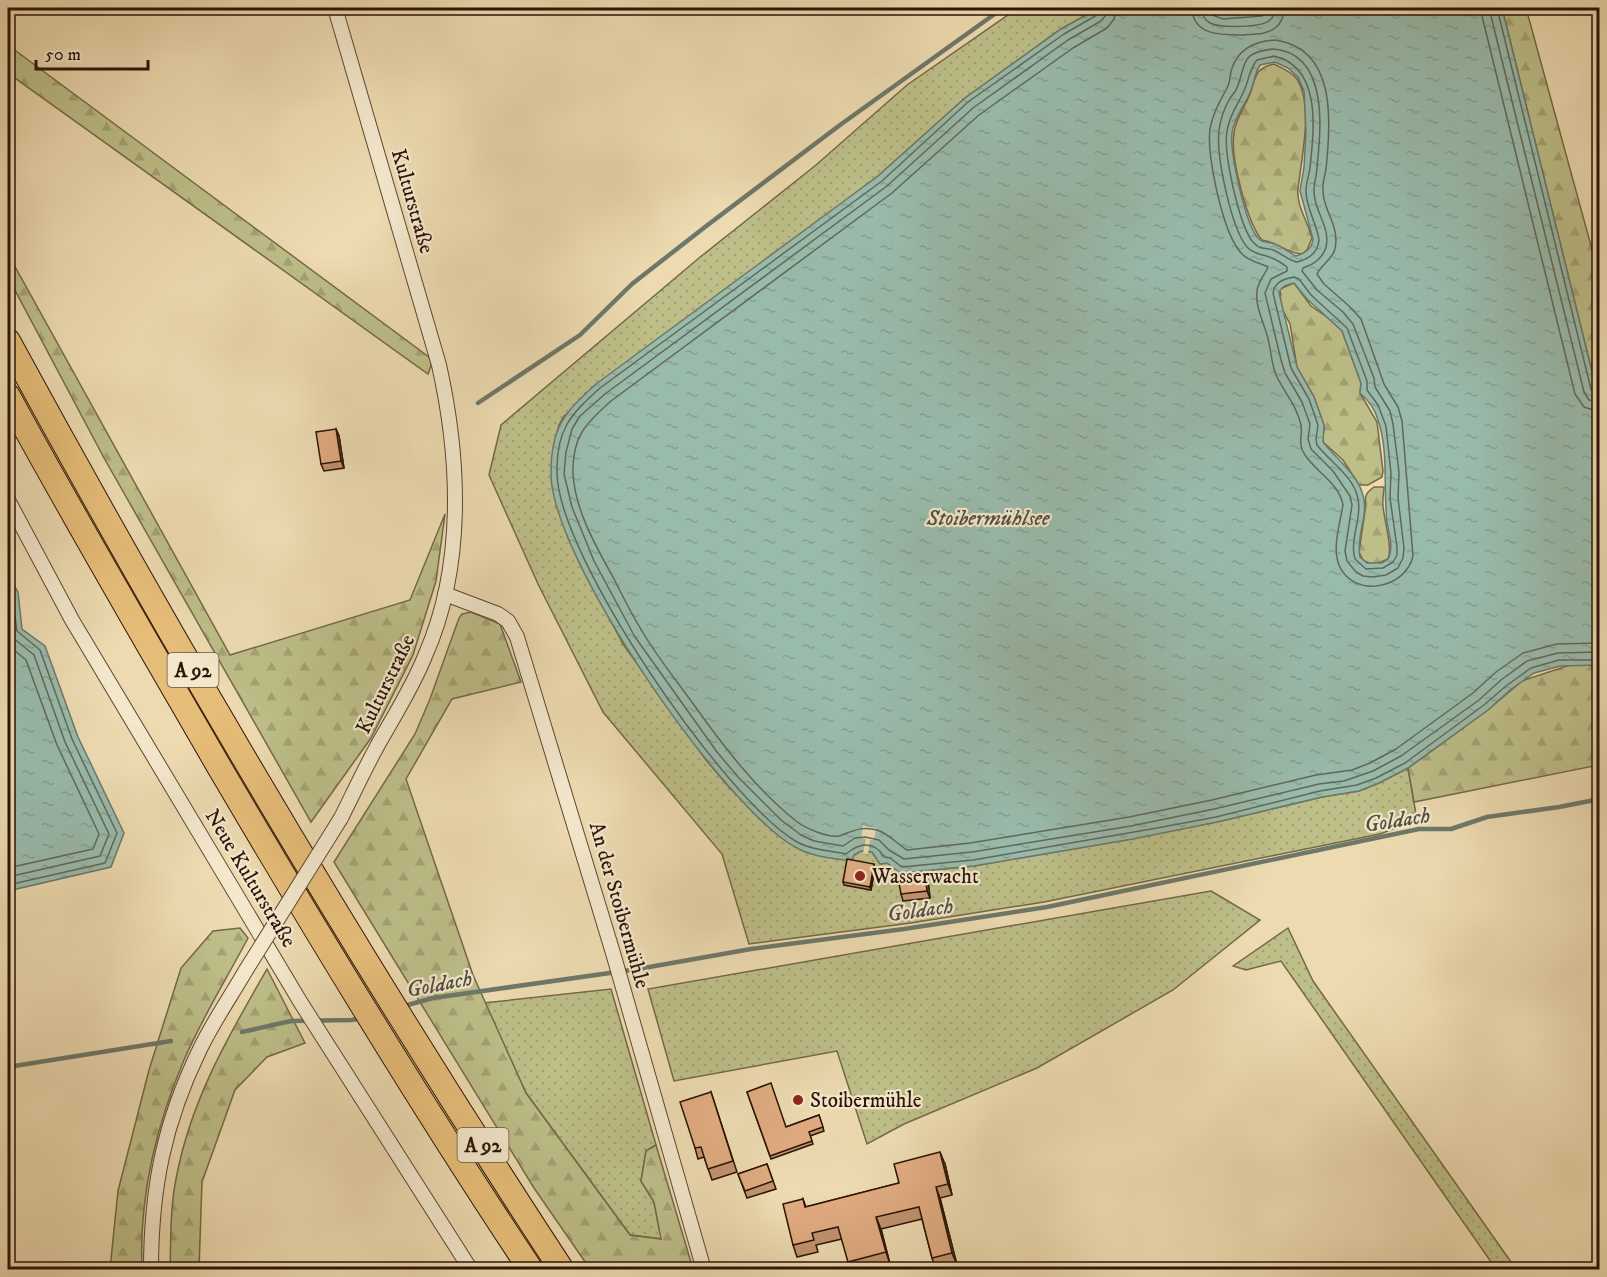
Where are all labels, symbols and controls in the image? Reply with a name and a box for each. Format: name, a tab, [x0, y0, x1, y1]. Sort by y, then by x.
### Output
scale bar	[36, 33, 148, 71]
text: 50 m	[45, 44, 81, 66]
street label: Kulturstraße	[385, 146, 439, 257]
water label: Stoibermühlsee	[925, 505, 1050, 532]
street label: Kulturstraße	[351, 630, 421, 738]
road number: A 92	[168, 653, 218, 687]
water label: Goldach	[1362, 802, 1432, 839]
street label: Neue Kulturstraße	[199, 805, 302, 952]
street label: An der Stoibermühle	[583, 819, 655, 992]
place label: Wasserwacht	[871, 864, 979, 890]
marker: Wasserwacht	[853, 869, 867, 883]
water label: Goldach	[885, 892, 955, 928]
water label: Goldach	[404, 965, 475, 1004]
place label: Stoibermühle	[810, 1088, 922, 1114]
marker: Stoibermühle	[791, 1093, 805, 1107]
road number: A 92	[458, 1128, 508, 1162]

